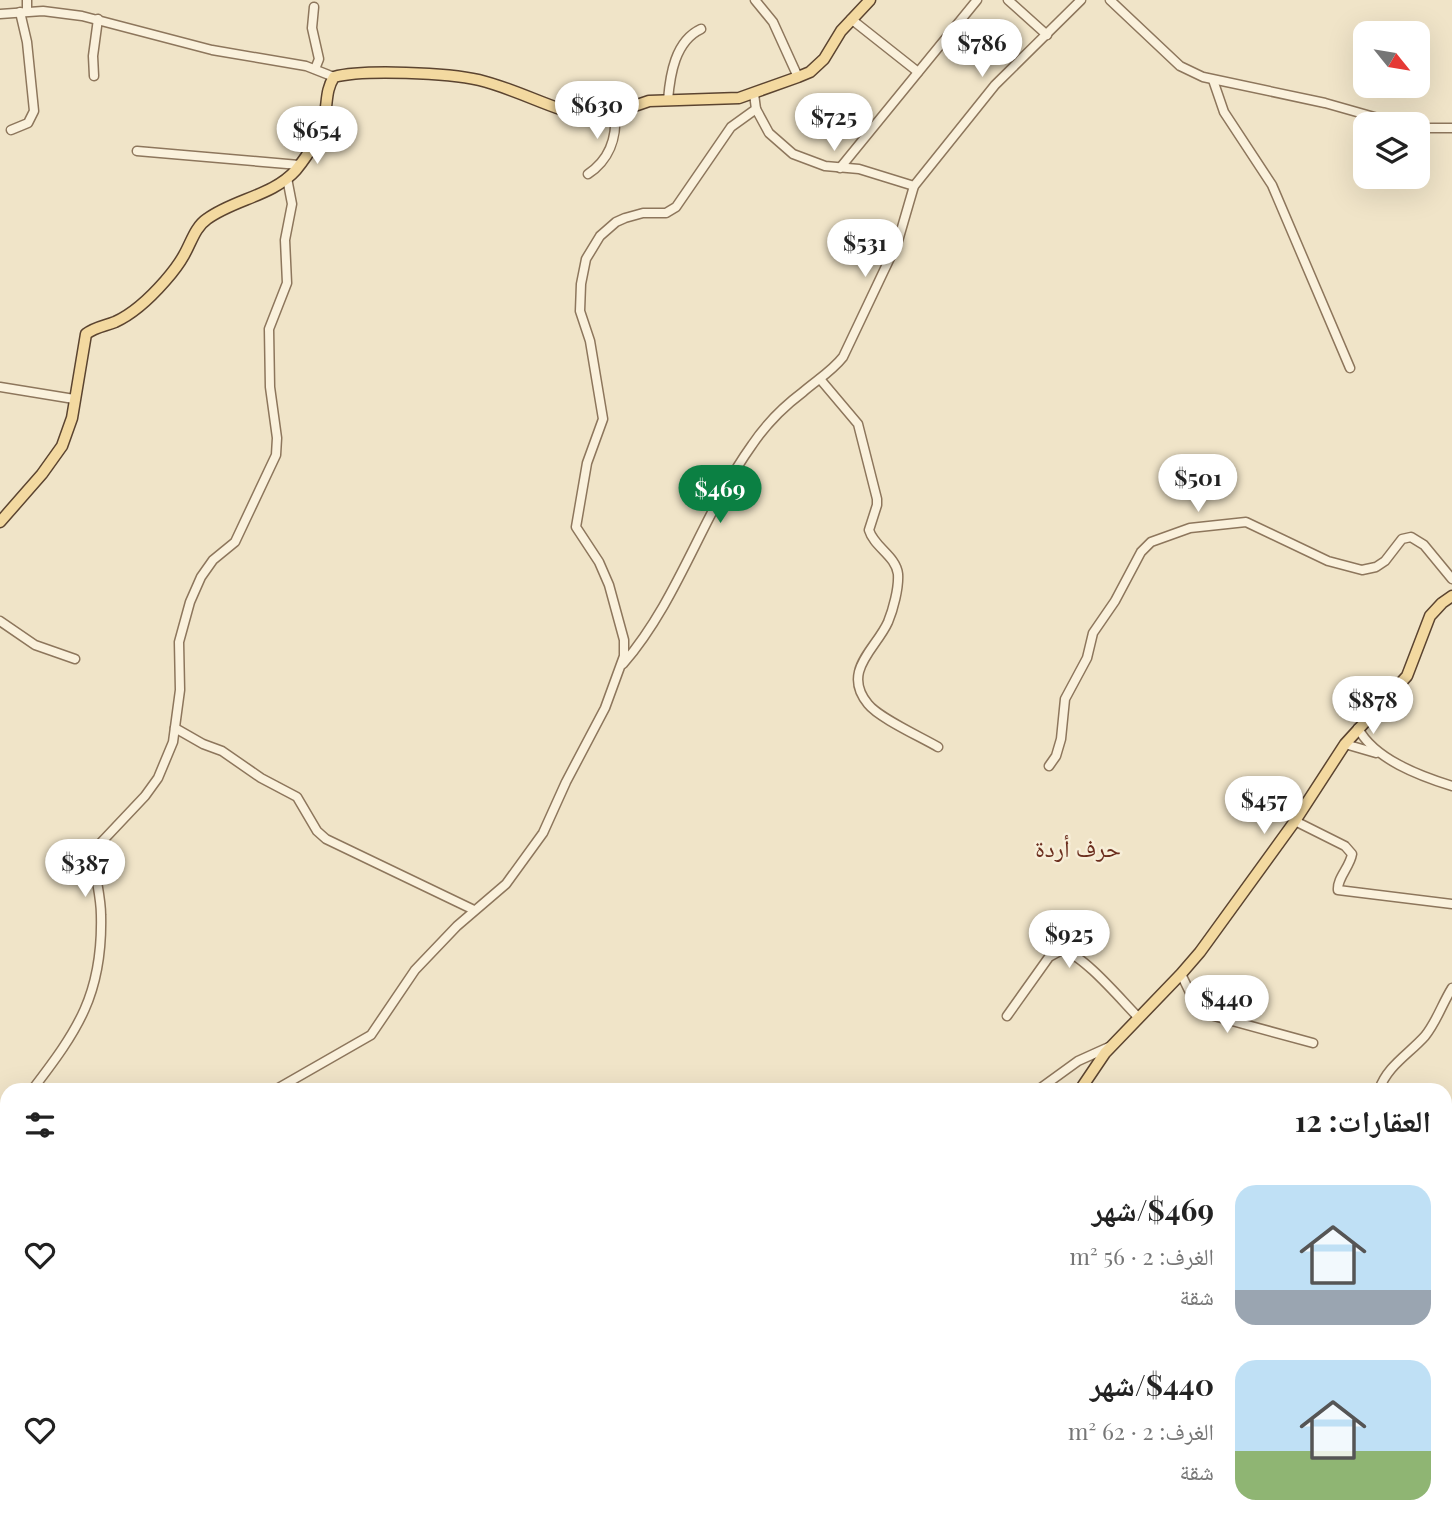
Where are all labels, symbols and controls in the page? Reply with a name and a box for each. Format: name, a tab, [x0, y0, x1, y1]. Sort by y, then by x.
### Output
pin: $786	[941, 20, 1023, 79]
north arrow	[1353, 21, 1430, 98]
map controls	[1353, 21, 1430, 189]
text: $786	[957, 26, 1007, 57]
pin: $630	[556, 82, 638, 141]
text: $630	[571, 88, 623, 119]
pin: $725	[793, 94, 875, 153]
text: $725	[811, 100, 857, 131]
pin: $654	[276, 106, 358, 166]
button: layers	[1353, 112, 1430, 189]
text: $654	[293, 113, 341, 144]
pin: $531	[824, 219, 906, 279]
text: $531	[843, 226, 887, 257]
pin: $501	[1157, 454, 1239, 514]
text: $501	[1174, 461, 1222, 492]
pin: $469	[679, 466, 761, 525]
text: $469	[695, 472, 745, 503]
pin: $878	[1332, 676, 1414, 736]
text: $878	[1348, 683, 1398, 714]
pin: $457	[1223, 776, 1305, 836]
text: $457	[1241, 783, 1287, 814]
district label: حرف أردة	[1035, 831, 1121, 863]
pin: $387	[44, 839, 126, 899]
text: $387	[61, 846, 109, 877]
pin: $925	[1028, 911, 1110, 970]
text: $925	[1045, 917, 1093, 948]
pin: $440	[1186, 976, 1268, 1035]
text: $440	[1201, 982, 1253, 1013]
text: العقارات: 12	[1295, 1100, 1431, 1140]
icon: filters	[21, 1106, 59, 1144]
text: $469/شهر	[1092, 1189, 1214, 1229]
icon: home	[1291, 1213, 1375, 1297]
icon: heart	[21, 1236, 59, 1274]
text: الغرف: 2 · 56 m²	[1070, 1240, 1214, 1271]
text: شقة	[1180, 1280, 1214, 1311]
text: $440/شهر	[1090, 1364, 1214, 1404]
icon: home	[1291, 1388, 1375, 1472]
icon: heart	[21, 1411, 59, 1449]
text: الغرف: 2 · 62 m²	[1068, 1415, 1214, 1446]
text: شقة	[1180, 1455, 1214, 1486]

